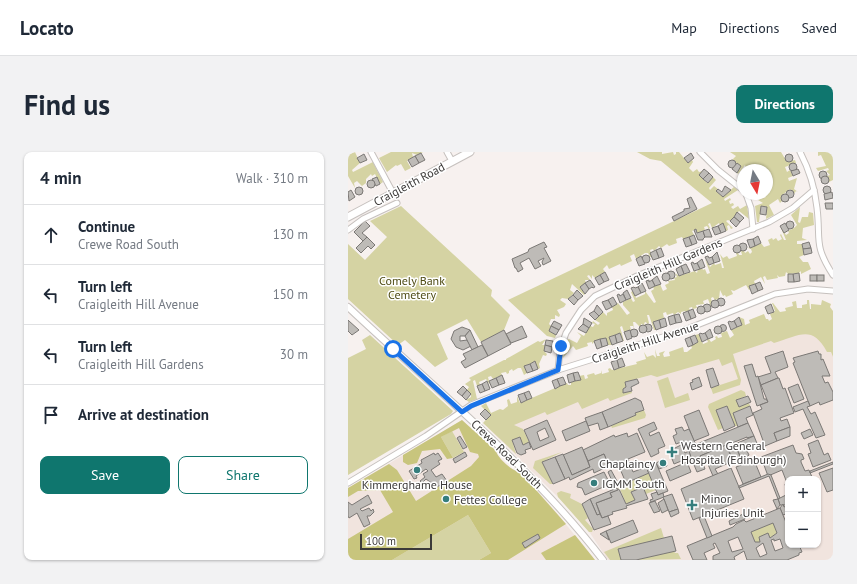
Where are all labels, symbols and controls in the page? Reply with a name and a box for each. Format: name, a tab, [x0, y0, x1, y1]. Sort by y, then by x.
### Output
text: Locato	[20, 16, 74, 40]
text: Map	[671, 19, 697, 37]
text: Directions	[719, 19, 779, 37]
text: Saved	[801, 19, 837, 37]
button: Directions	[736, 85, 833, 123]
text: Find us	[24, 86, 110, 123]
street label: Craigleith Road	[371, 159, 447, 209]
north arrow	[737, 164, 773, 200]
text: 4 min	[40, 167, 81, 189]
text: Walk · 310 m	[236, 170, 308, 187]
text: Continue	[78, 217, 135, 236]
icon: ahead	[40, 224, 62, 246]
text: 130 m	[273, 226, 308, 243]
street label: Craigleith Hill Gardens	[612, 234, 724, 294]
text: Crewe Road South	[78, 236, 179, 253]
park label: Comely Bank Cemetery	[379, 273, 445, 302]
text: Turn left	[78, 277, 132, 296]
icon: left	[40, 284, 62, 306]
text: 150 m	[273, 286, 308, 303]
text: Craigleith Hill Avenue	[78, 296, 199, 313]
street label: Craigleith Hill Avenue	[590, 318, 700, 366]
text: Turn left	[78, 337, 132, 356]
route end	[552, 337, 570, 355]
route start	[384, 340, 402, 358]
icon: left	[40, 344, 62, 366]
text: 30 m	[280, 346, 308, 363]
text: Craigleith Hill Gardens	[78, 356, 204, 373]
icon: arrive	[40, 404, 62, 426]
text: Arrive at destination	[78, 405, 209, 424]
street label: Crewe Road South	[468, 416, 546, 492]
place label: Western General Hospital (Edinburgh)	[681, 438, 786, 467]
marker: Western General Hospital (Edinburgh)	[666, 446, 678, 458]
button: Save	[40, 456, 170, 494]
button: Share	[178, 456, 308, 494]
place label: Chaplaincy	[599, 456, 655, 471]
marker: Chaplaincy	[658, 458, 668, 468]
marker: Kimmerghame House	[412, 465, 422, 475]
place label: IGMM South	[602, 476, 665, 491]
map controls	[785, 476, 821, 548]
button: +	[785, 476, 821, 512]
place label: Kimmerghame House	[362, 477, 472, 492]
marker: IGMM South	[589, 478, 599, 488]
place label: Minor Injuries Unit	[701, 491, 764, 520]
place label: Fettes College	[454, 492, 527, 507]
marker: Fettes College	[441, 494, 451, 504]
marker: Minor Injuries Unit	[686, 499, 698, 511]
button: −	[785, 512, 821, 548]
scale bar	[360, 532, 432, 551]
text: 100 m	[366, 534, 396, 548]

